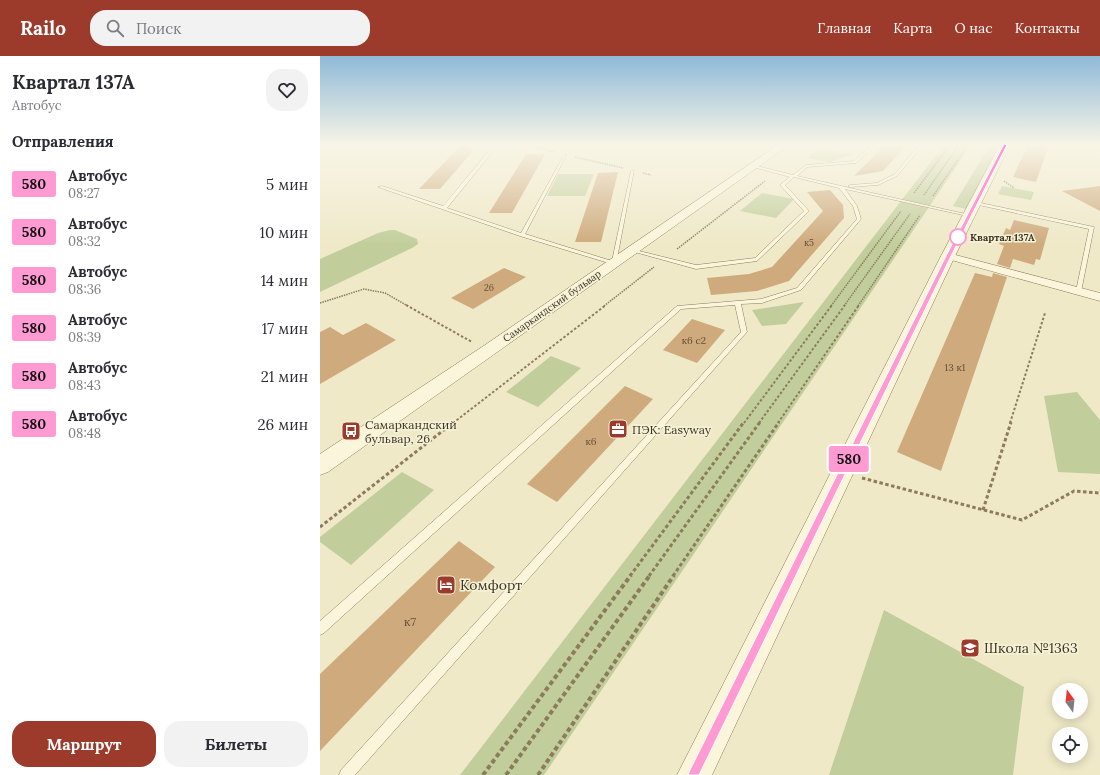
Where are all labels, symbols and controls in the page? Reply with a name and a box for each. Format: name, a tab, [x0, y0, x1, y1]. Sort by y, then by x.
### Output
search box	[90, 10, 370, 46]
text: Railo	[20, 16, 66, 40]
icon: search	[104, 17, 126, 39]
text: Поиск	[136, 19, 181, 38]
text: Главная	[817, 19, 871, 37]
text: Карта	[893, 19, 933, 37]
text: О нас	[955, 19, 993, 37]
text: Контакты	[1015, 19, 1080, 37]
button: heart	[266, 69, 308, 111]
text: Квартал 137А	[12, 70, 135, 94]
text: Автобус	[12, 97, 62, 114]
text: Отправления	[12, 132, 114, 151]
text: Автобус	[68, 166, 127, 185]
text: 580	[22, 175, 46, 193]
text: 5 мин	[266, 175, 308, 194]
text: 08:27	[68, 185, 100, 202]
text: Автобус	[68, 214, 127, 233]
text: 580	[22, 223, 46, 241]
text: 10 мин	[259, 223, 308, 242]
marker: Квартал 137А	[949, 228, 967, 246]
place label: Квартал 137А	[970, 231, 1035, 244]
text: 08:32	[68, 233, 101, 250]
house number: к5	[804, 237, 814, 248]
text: Автобус	[68, 262, 127, 281]
street label: Самаркандский бульвар	[500, 267, 604, 345]
text: 580	[22, 271, 46, 289]
text: 14 мин	[261, 271, 308, 290]
text: 08:36	[68, 281, 101, 298]
house number: 26	[484, 282, 494, 293]
text: Автобус	[68, 310, 127, 329]
text: 580	[22, 319, 46, 337]
text: 17 мин	[262, 319, 308, 338]
text: 08:39	[68, 329, 101, 346]
house number: к6 с2	[682, 334, 706, 347]
text: Автобус	[68, 358, 127, 377]
house number: 13 к1	[945, 361, 966, 374]
text: 580	[22, 367, 46, 385]
text: 21 мин	[261, 367, 308, 386]
text: 08:43	[68, 377, 101, 394]
text: Автобус	[68, 406, 127, 425]
text: 580	[22, 415, 46, 433]
text: 26 мин	[258, 415, 308, 434]
place label: Самаркандский бульвар, 26	[365, 417, 457, 446]
office icon: ПЭК: Easyway	[607, 418, 629, 440]
bus stop icon: Самаркандский бульвар, 26	[340, 420, 362, 442]
place label: ПЭК: Easyway	[632, 422, 712, 437]
text: 08:48	[68, 425, 101, 442]
house number: к6	[585, 435, 597, 448]
line badge: 580	[826, 446, 872, 472]
text: 580	[837, 450, 861, 468]
hotel icon: Комфорт	[435, 574, 457, 596]
place label: Комфорт	[460, 576, 522, 594]
house number: к7	[404, 614, 416, 629]
school or university icon: Школа №1363	[959, 637, 981, 659]
place label: Школа №1363	[984, 639, 1078, 657]
north arrow	[1052, 683, 1088, 719]
map controls	[1052, 683, 1088, 763]
button: Маршрут	[12, 721, 156, 767]
button: Билеты	[164, 721, 308, 767]
button: locate	[1052, 727, 1088, 763]

